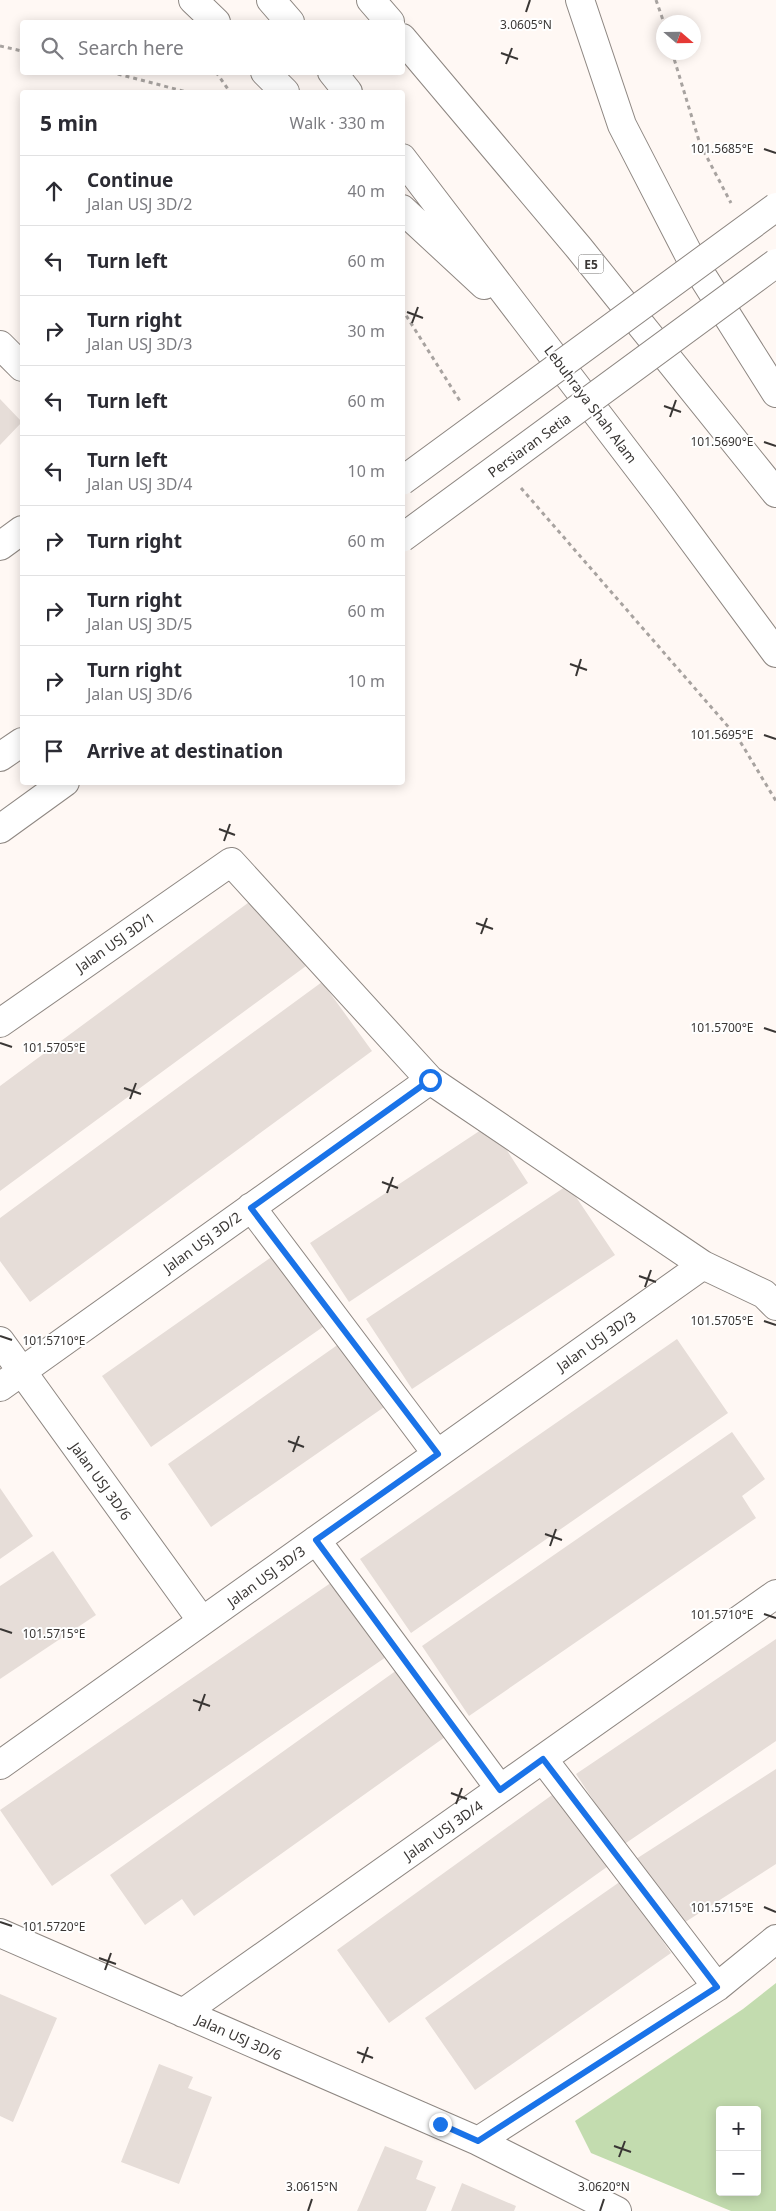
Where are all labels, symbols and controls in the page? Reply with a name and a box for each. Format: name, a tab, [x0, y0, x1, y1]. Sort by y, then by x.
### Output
north arrow	[656, 15, 701, 60]
text: 3.0605°N	[500, 16, 552, 33]
search box	[20, 20, 405, 75]
icon: search	[38, 34, 66, 62]
text: Search here	[78, 35, 184, 61]
text: 5 min	[40, 109, 98, 137]
text: Walk · 330 m	[290, 112, 385, 134]
text: 101.5685°E	[690, 140, 754, 157]
text: Continue	[87, 167, 173, 193]
icon: ahead	[40, 177, 68, 205]
text: 40 m	[348, 180, 385, 202]
text: Jalan USJ 3D/2	[87, 193, 192, 215]
icon: left	[40, 247, 68, 275]
text: Turn left	[87, 248, 168, 274]
text: 60 m	[348, 250, 385, 272]
road number: E5	[578, 254, 604, 274]
text: Turn right	[87, 307, 182, 333]
icon: right	[40, 317, 68, 345]
text: 30 m	[348, 320, 385, 342]
text: Jalan USJ 3D/3	[87, 333, 192, 355]
street label: Lebuhraya Shah Alam	[540, 341, 642, 467]
icon: left	[40, 387, 68, 415]
text: Turn left	[87, 388, 168, 414]
text: 60 m	[348, 390, 385, 412]
street label: Persiaran Setia	[484, 408, 574, 482]
text: 101.5690°E	[690, 433, 754, 450]
text: Turn left	[87, 447, 168, 473]
icon: left	[40, 457, 68, 485]
text: 10 m	[348, 460, 385, 482]
text: Jalan USJ 3D/4	[87, 473, 192, 495]
icon: right	[40, 527, 68, 555]
text: Turn right	[87, 528, 182, 554]
text: 60 m	[348, 530, 385, 552]
text: Turn right	[87, 587, 182, 613]
icon: right	[40, 597, 68, 625]
text: 60 m	[348, 600, 385, 622]
text: Jalan USJ 3D/5	[87, 613, 192, 635]
text: Turn right	[87, 657, 182, 683]
icon: right	[40, 667, 68, 695]
text: 10 m	[348, 670, 385, 692]
text: Jalan USJ 3D/6	[87, 683, 192, 705]
text: 101.5695°E	[690, 726, 754, 743]
icon: arrive	[40, 737, 68, 765]
text: Arrive at destination	[87, 738, 283, 764]
street label: Jalan USJ 3D/1	[70, 908, 158, 977]
text: 101.5700°E	[690, 1019, 754, 1036]
text: 101.5705°E	[22, 1039, 86, 1056]
route start	[419, 1069, 442, 1092]
street label: Jalan USJ 3D/2	[157, 1207, 245, 1278]
street label: Jalan USJ 3D/3	[551, 1307, 639, 1376]
text: 101.5705°E	[690, 1312, 754, 1329]
text: 101.5710°E	[22, 1332, 86, 1349]
street label: Jalan USJ 3D/6	[65, 1436, 136, 1524]
street label: Jalan USJ 3D/3	[221, 1541, 309, 1612]
text: 101.5710°E	[690, 1606, 754, 1623]
text: 101.5715°E	[22, 1625, 86, 1642]
street label: Jalan USJ 3D/4	[398, 1796, 486, 1865]
text: 101.5715°E	[690, 1899, 754, 1916]
text: 101.5720°E	[22, 1918, 86, 1935]
street label: Jalan USJ 3D/6	[191, 2009, 285, 2064]
map controls	[716, 2106, 761, 2196]
button: +	[716, 2106, 761, 2151]
route end	[429, 2113, 452, 2136]
button: −	[716, 2151, 761, 2196]
text: 3.0615°N	[286, 2178, 338, 2195]
text: 3.0620°N	[578, 2178, 630, 2195]

